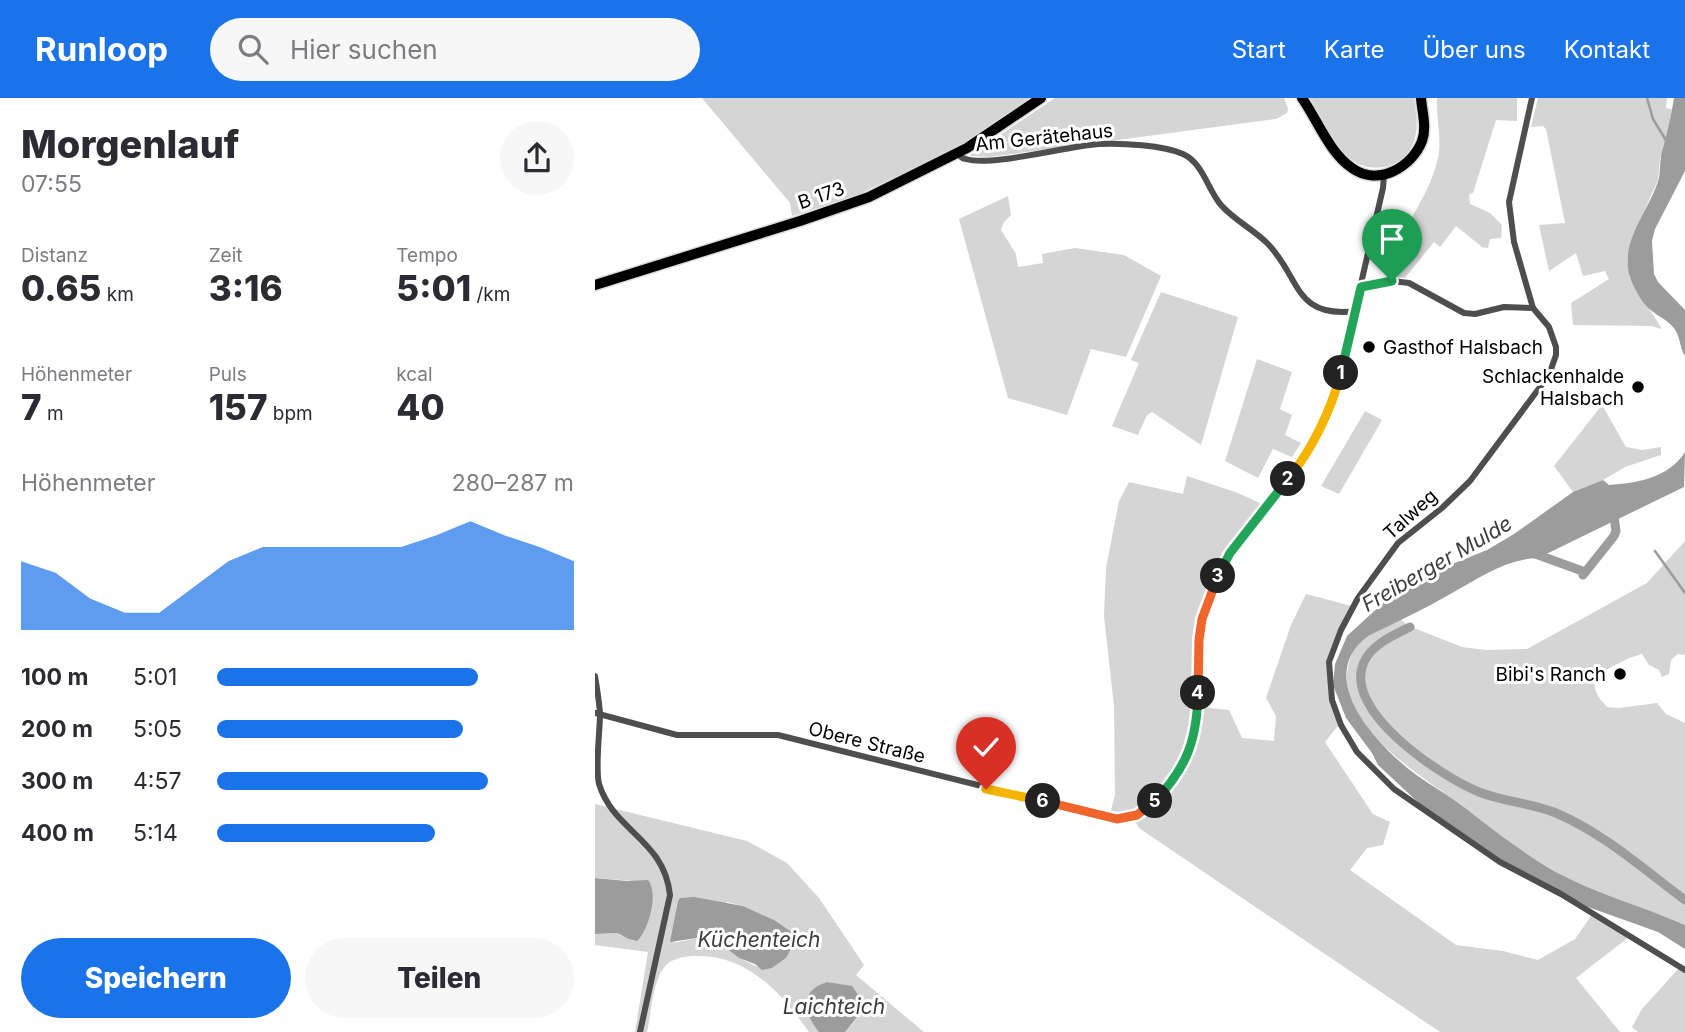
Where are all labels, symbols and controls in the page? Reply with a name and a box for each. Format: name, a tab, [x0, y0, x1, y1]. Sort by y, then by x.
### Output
search box	[210, 18, 700, 81]
text: Runloop	[35, 29, 168, 69]
icon: search	[234, 30, 272, 68]
text: Hier suchen	[290, 34, 438, 65]
text: Start	[1232, 35, 1286, 64]
text: Karte	[1324, 35, 1384, 64]
text: Über uns	[1422, 35, 1526, 64]
text: Kontakt	[1564, 35, 1650, 64]
street label: Am Gerätehaus	[974, 119, 1114, 156]
text: Morgenlauf	[21, 121, 239, 167]
button: share	[500, 121, 574, 195]
text: 07:55	[21, 170, 82, 198]
street label: B 173	[795, 177, 847, 214]
pin	[1362, 209, 1422, 281]
icon: arrive	[1373, 220, 1411, 258]
text: Distanz	[21, 244, 88, 267]
text: Zeit	[209, 244, 243, 267]
text: Tempo	[396, 244, 458, 267]
text: 0.65	[21, 267, 101, 309]
text: 3:16	[209, 267, 283, 309]
text: 5:01	[396, 267, 471, 309]
text: km	[101, 283, 134, 306]
text: /km	[471, 283, 510, 306]
place label: Gasthof Halsbach	[1383, 336, 1543, 359]
marker: Gasthof Halsbach	[1361, 339, 1377, 355]
pin: 1	[1323, 356, 1359, 390]
text: 1	[1336, 361, 1345, 384]
text: Höhenmeter	[21, 363, 132, 386]
text: Puls	[209, 363, 247, 386]
text: kcal	[396, 363, 433, 386]
place label: Schlackenhalde Halsbach	[1482, 365, 1624, 410]
marker: Schlackenhalde Halsbach	[1630, 379, 1646, 395]
text: 7	[21, 386, 42, 428]
text: 157	[209, 386, 268, 428]
text: 40	[396, 386, 445, 428]
text: m	[42, 402, 64, 425]
text: bpm	[268, 402, 313, 425]
pin: 2	[1271, 462, 1305, 496]
text: 2	[1282, 467, 1293, 490]
text: Höhenmeter	[21, 469, 155, 497]
text: 280–287 m	[452, 469, 574, 497]
street label: Talweg	[1379, 484, 1442, 544]
water label: Freiberger Mulde	[1357, 510, 1516, 617]
pin: 3	[1201, 559, 1235, 594]
text: 3	[1211, 564, 1224, 587]
text: 100 m	[21, 663, 88, 691]
text: 5:01	[133, 663, 177, 691]
place label: Bibi's Ranch	[1496, 663, 1606, 686]
marker: Bibi's Ranch	[1612, 666, 1628, 682]
pin: 4	[1181, 676, 1215, 710]
text: 4	[1191, 681, 1204, 704]
text: 200 m	[21, 715, 93, 743]
text: 5:05	[133, 715, 182, 743]
street label: Obere Straße	[806, 717, 928, 768]
pin	[956, 717, 1016, 789]
icon: check	[967, 728, 1005, 766]
text: 300 m	[21, 767, 93, 795]
text: 4:57	[133, 767, 181, 795]
pin: 6	[1025, 784, 1061, 818]
pin: 5	[1137, 784, 1173, 818]
text: 6	[1036, 789, 1049, 812]
text: 5	[1148, 789, 1161, 812]
text: 400 m	[21, 819, 94, 847]
text: 5:14	[133, 819, 178, 847]
water label: Küchenteich	[697, 927, 821, 952]
button: Speichern	[21, 938, 291, 1018]
button: Teilen	[305, 938, 574, 1018]
water label: Laichteich	[783, 994, 885, 1019]

